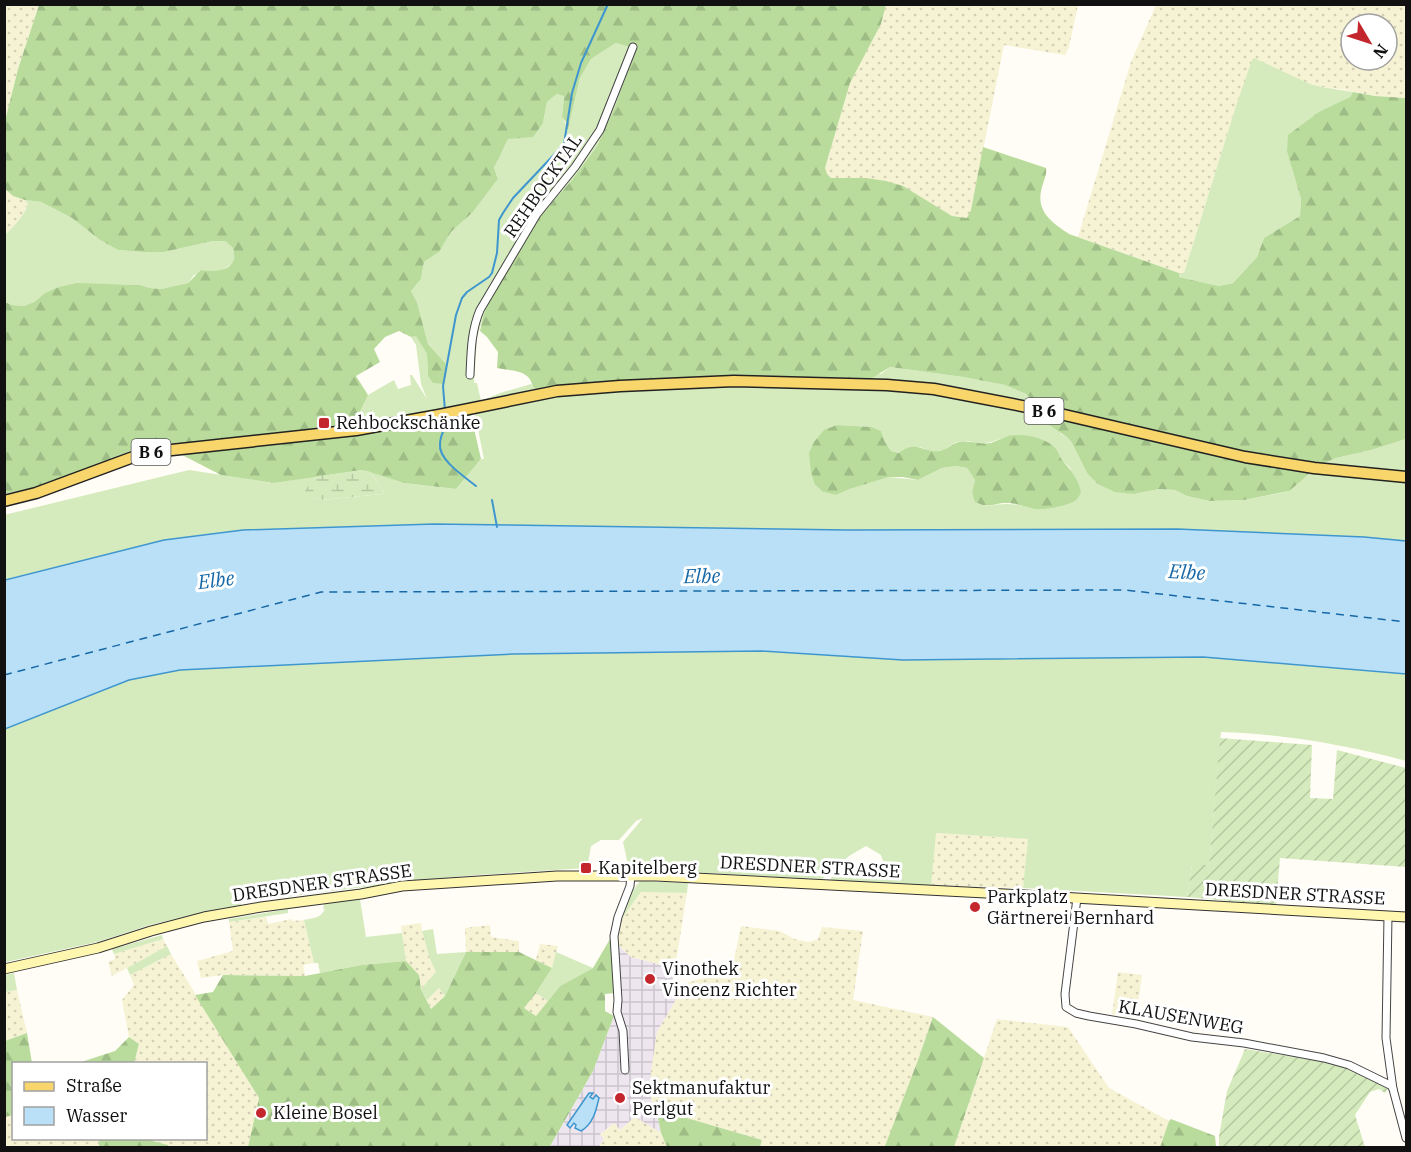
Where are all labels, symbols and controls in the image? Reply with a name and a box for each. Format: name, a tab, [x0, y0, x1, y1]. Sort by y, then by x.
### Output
north arrow	[1339, 12, 1399, 72]
text: N	[1369, 40, 1392, 63]
street label: REHBOCKTAL	[498, 130, 587, 242]
road number: B 6	[1024, 398, 1064, 424]
place label: Rehbockschänke	[336, 411, 480, 434]
marker: Rehbockschänke	[317, 416, 331, 430]
road number: B 6	[132, 439, 170, 465]
water label: Elbe	[1167, 557, 1206, 586]
water label: Elbe	[682, 562, 721, 589]
water label: Elbe	[195, 564, 236, 595]
street label: DRESDNER STRASSE	[719, 850, 901, 883]
place label: Kapitelberg	[598, 856, 697, 879]
street label: DRESDNER STRASSE	[231, 859, 413, 906]
marker: Kapitelberg	[579, 861, 593, 875]
street label: DRESDNER STRASSE	[1204, 877, 1386, 910]
place label: Parkplatz Gärtnerei Bernhard	[987, 885, 1154, 929]
marker: Parkplatz Gärtnerei Bernhard	[968, 900, 982, 914]
place label: Vinothek Vincenz Richter	[662, 957, 797, 1001]
marker: Vinothek Vincenz Richter	[643, 972, 657, 986]
street label: KLAUSENWEG	[1117, 994, 1246, 1039]
legend	[12, 1062, 207, 1140]
text: Straße	[66, 1074, 122, 1097]
place label: Sektmanufaktur Perlgut	[632, 1076, 770, 1120]
marker: Sektmanufaktur Perlgut	[613, 1091, 627, 1105]
place label: Kleine Bosel	[273, 1101, 378, 1124]
text: Wasser	[66, 1104, 127, 1127]
marker: Kleine Bosel	[254, 1106, 268, 1120]

